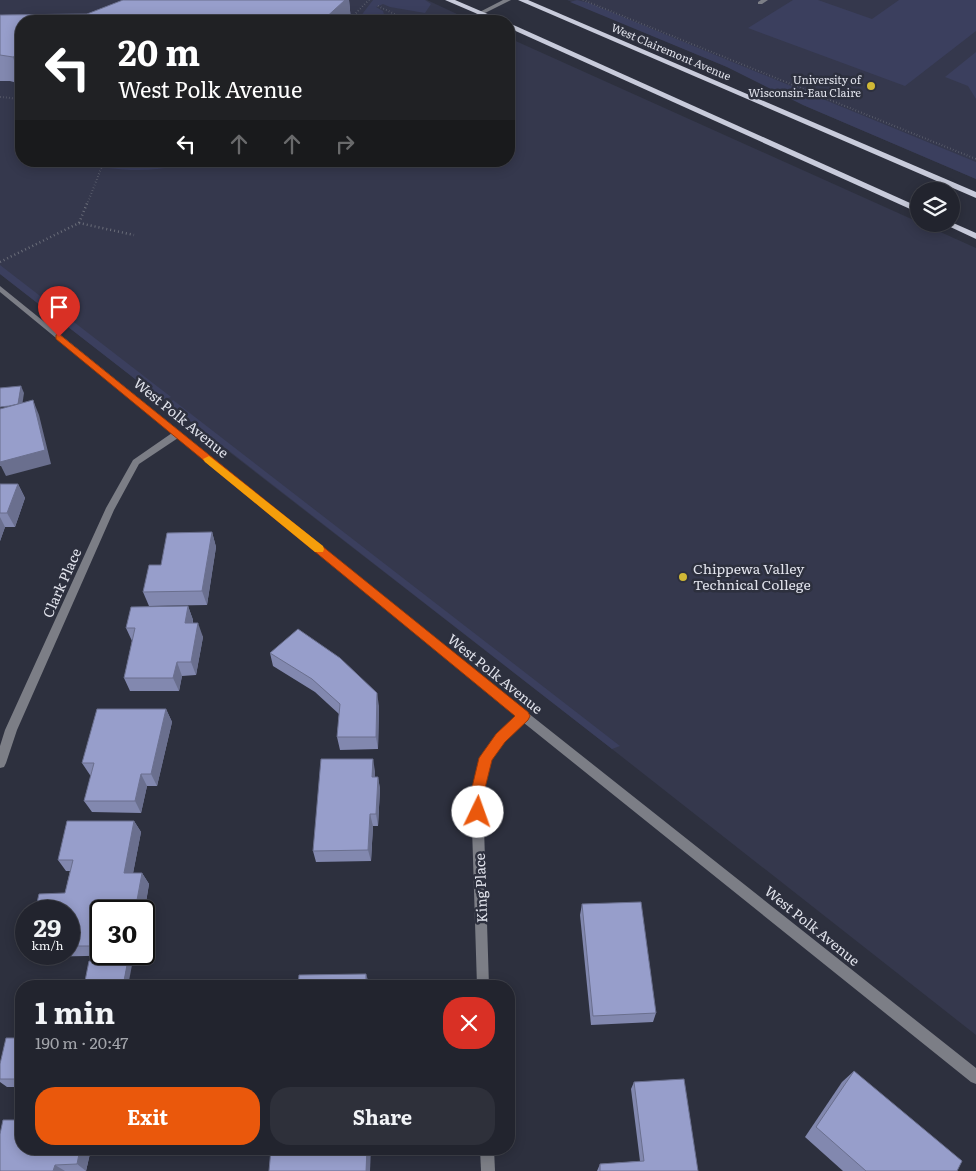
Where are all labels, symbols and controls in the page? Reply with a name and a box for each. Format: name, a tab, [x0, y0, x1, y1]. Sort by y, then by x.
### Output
street label: West Clairemont Avenue	[609, 19, 734, 84]
text: 20 m	[118, 25, 200, 77]
icon: left	[35, 35, 100, 100]
place label: University of Wisconsin-Eau Claire	[748, 71, 862, 100]
text: West Polk Avenue	[118, 72, 302, 105]
marker: University of Wisconsin-Eau Claire	[865, 80, 877, 92]
icon: left	[172, 130, 200, 158]
icon: ahead	[225, 130, 253, 158]
icon: ahead	[278, 130, 306, 158]
icon: right	[331, 130, 359, 158]
map controls	[910, 182, 960, 232]
button: layers	[910, 182, 960, 232]
pin	[38, 286, 80, 337]
icon: arrive	[45, 293, 73, 321]
street label: West Polk Avenue	[130, 373, 234, 462]
street label: Clark Place	[37, 545, 85, 621]
place label: Chippewa Valley Technical College	[693, 558, 811, 594]
marker: Chippewa Valley Technical College	[677, 571, 689, 583]
street label: West Polk Avenue	[444, 629, 548, 718]
position arrow	[451, 785, 503, 837]
street label: King Place	[469, 853, 491, 923]
street label: West Polk Avenue	[761, 881, 865, 970]
speed limit sign: 30	[90, 900, 155, 965]
text: 29	[34, 908, 61, 945]
text: km/h	[32, 936, 63, 954]
text: 1 min	[35, 989, 115, 1033]
button: close	[443, 997, 495, 1049]
text: 190 m · 20:47	[35, 1030, 128, 1054]
button: Exit	[35, 1087, 260, 1145]
button: Share	[270, 1087, 495, 1145]

